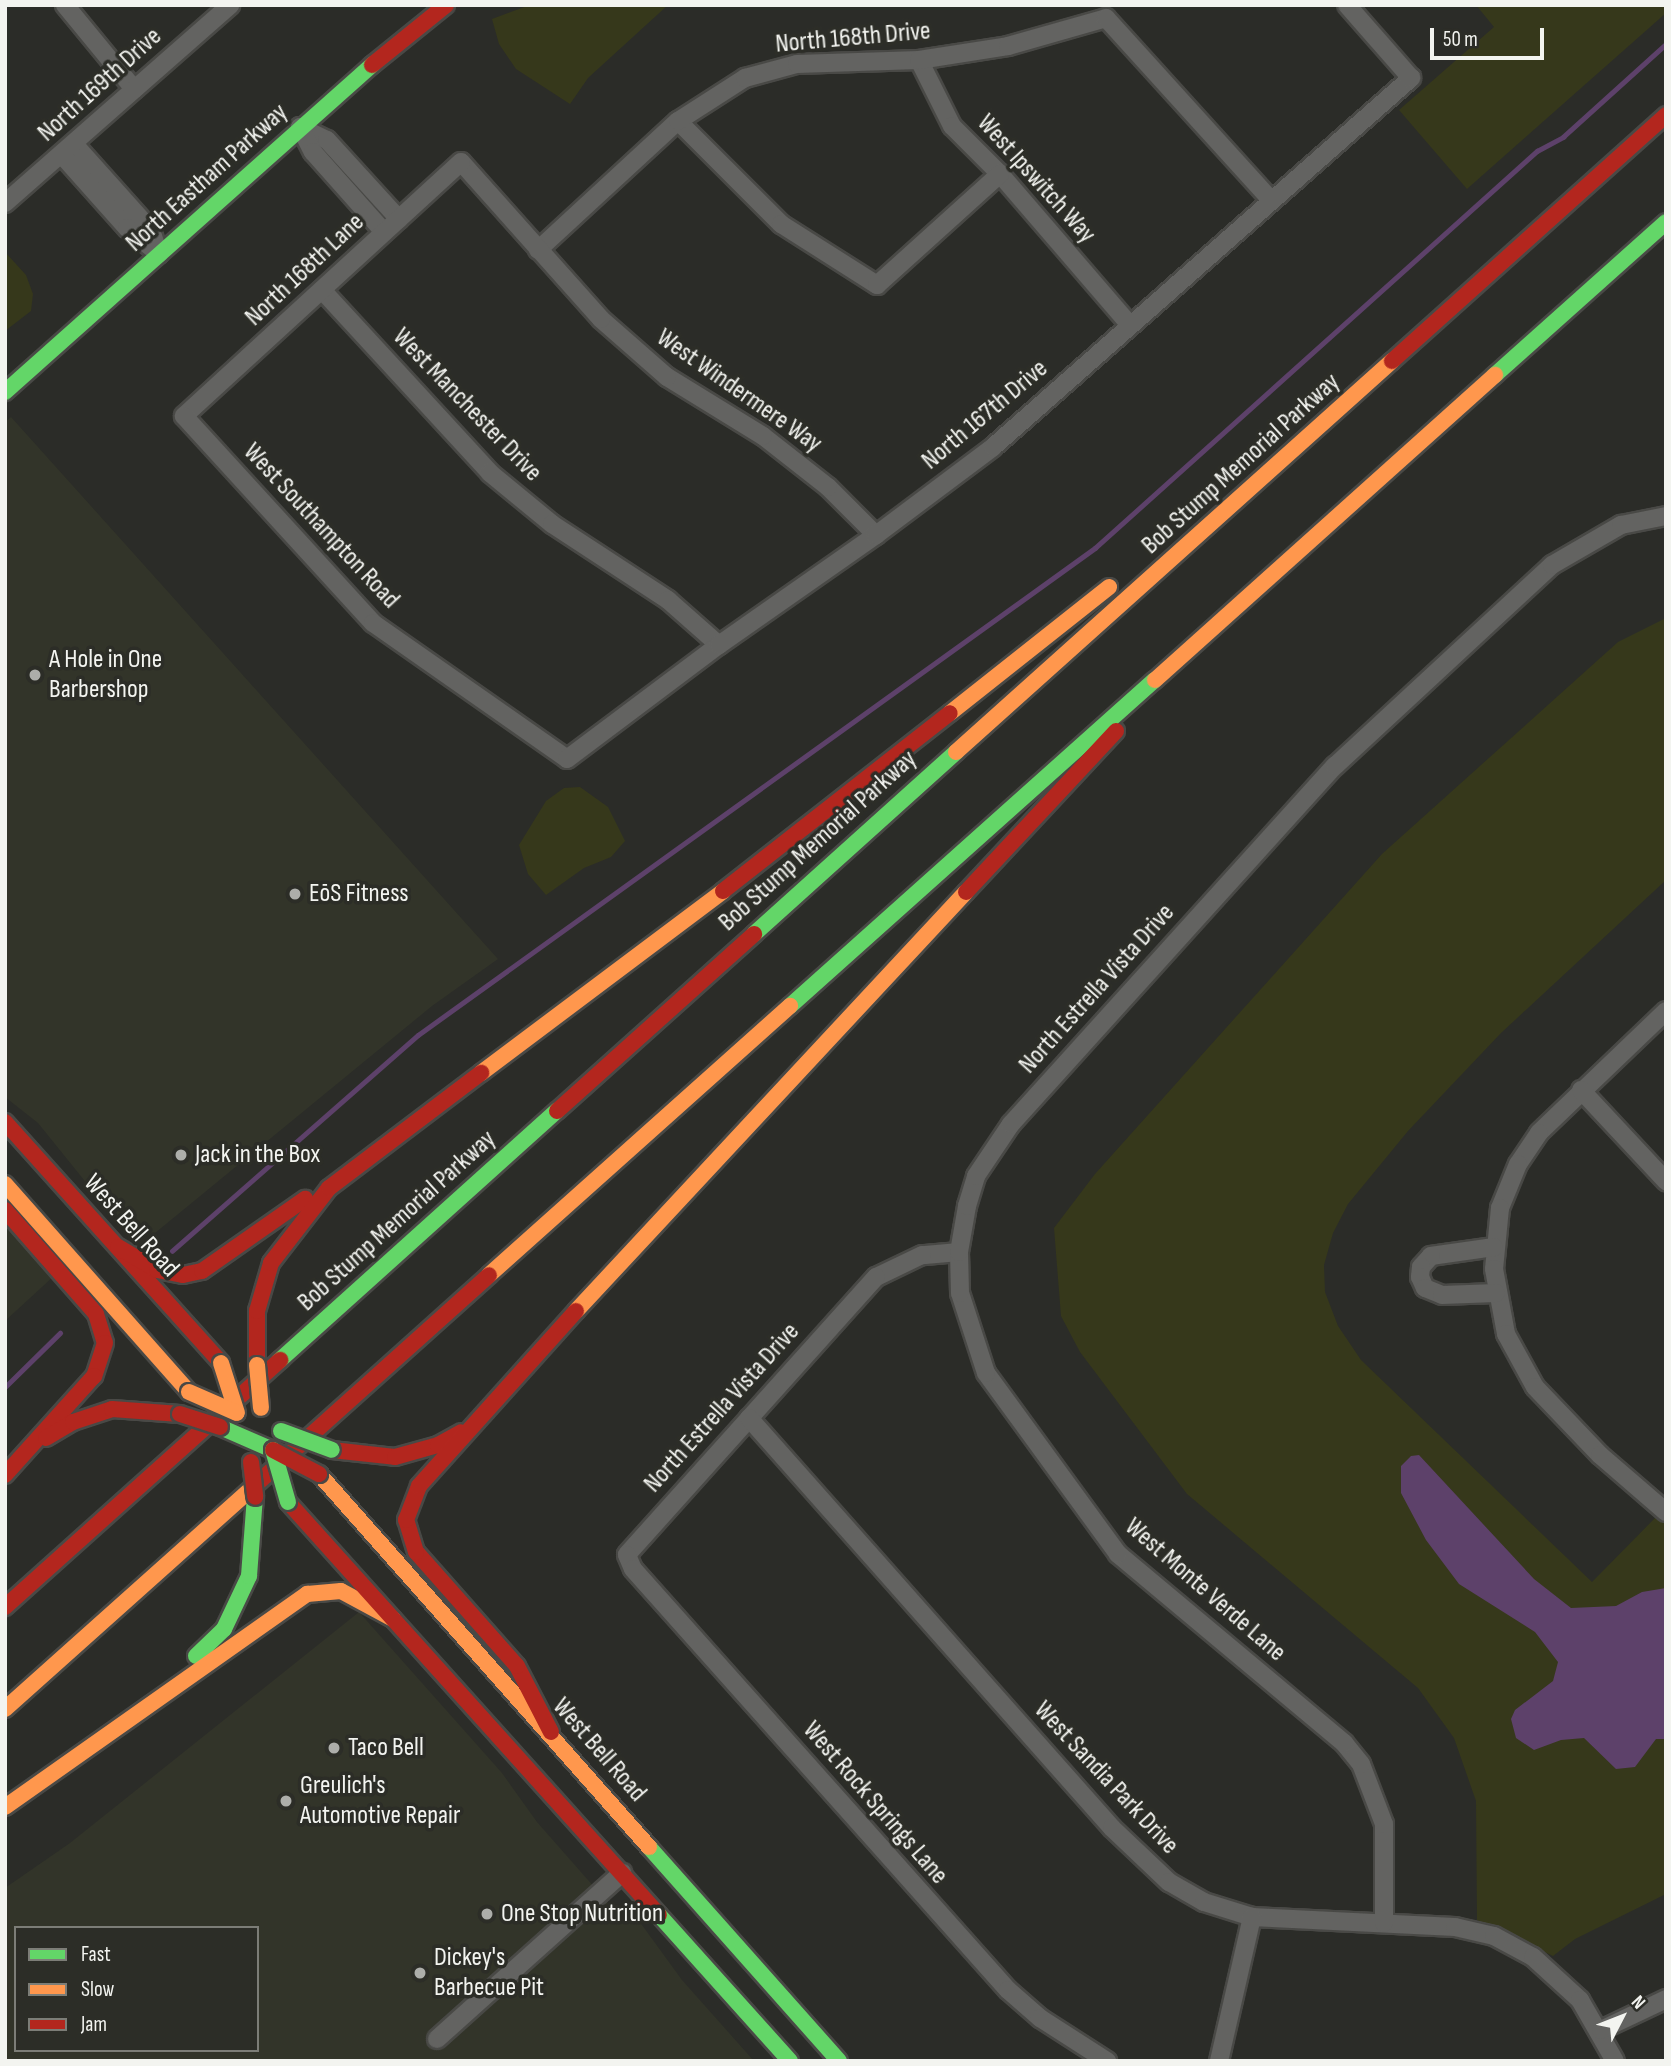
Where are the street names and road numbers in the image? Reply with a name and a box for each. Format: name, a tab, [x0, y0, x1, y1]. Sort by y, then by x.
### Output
street label: North 168th Drive	[774, 16, 932, 60]
street label: North 169th Drive	[32, 21, 168, 149]
street label: North Eastham Parkway	[120, 97, 294, 259]
street label: West Ipswitch Way	[970, 108, 1102, 250]
street label: North 168th Lane	[239, 207, 371, 333]
street label: West Manchester Drive	[386, 322, 548, 488]
street label: West Windermere Way	[650, 322, 828, 460]
street label: North 167th Drive	[916, 353, 1054, 477]
street label: Bob Stump Memorial Parkway	[1136, 367, 1346, 561]
street label: West Southampton Road	[236, 437, 406, 615]
street label: Bob Stump Memorial Parkway	[713, 744, 923, 938]
street label: North Estrella Vista Drive	[1013, 898, 1181, 1080]
street label: Bob Stump Memorial Parkway	[292, 1124, 502, 1318]
street label: West Bell Road	[77, 1168, 185, 1284]
street label: North Estrella Vista Drive	[638, 1317, 806, 1499]
street label: West Monte Verde Lane	[1118, 1512, 1292, 1668]
street label: West Bell Road	[545, 1692, 653, 1808]
street label: West Sandia Park Drive	[1027, 1695, 1185, 1861]
street label: West Rock Springs Lane	[796, 1715, 954, 1891]

